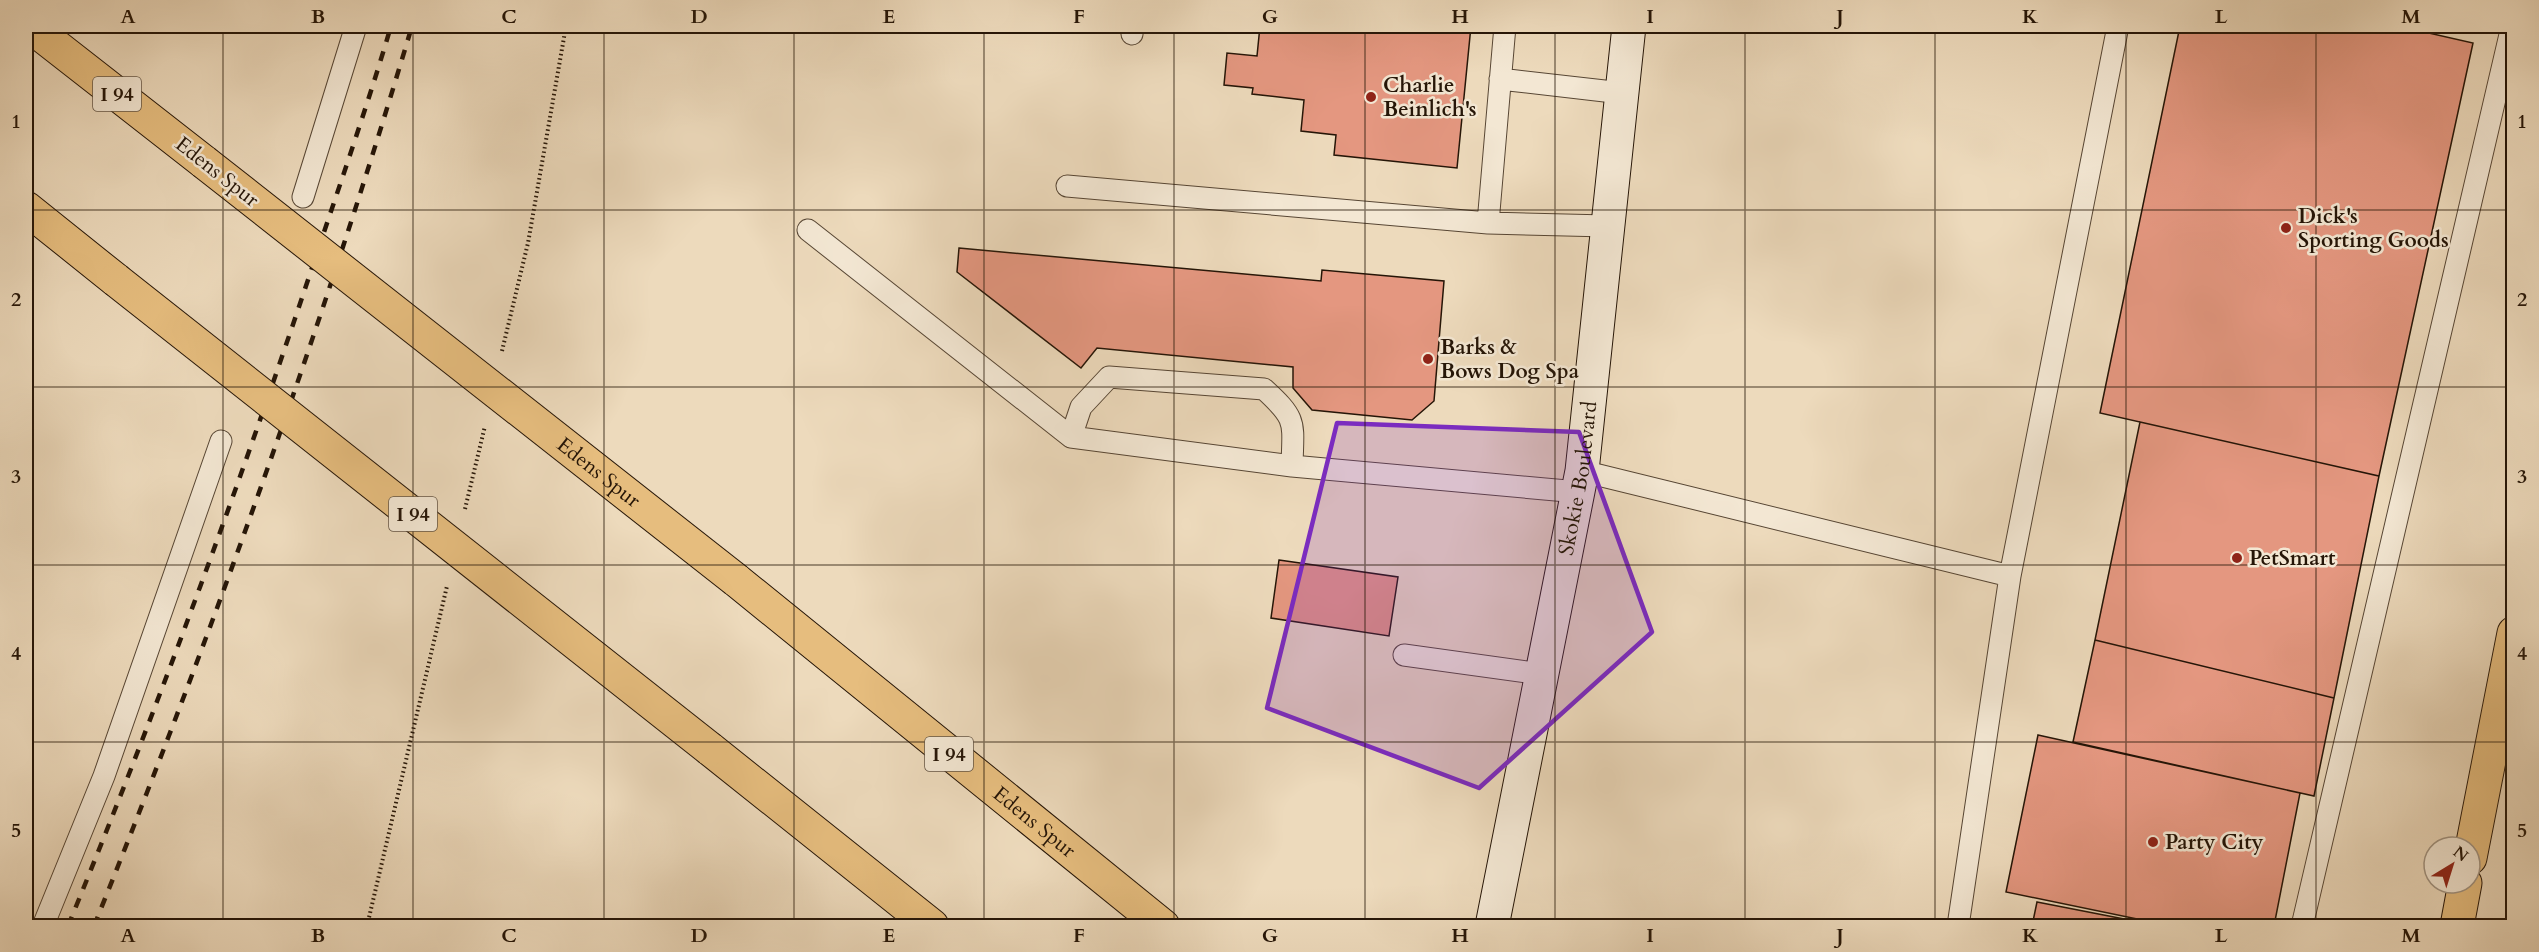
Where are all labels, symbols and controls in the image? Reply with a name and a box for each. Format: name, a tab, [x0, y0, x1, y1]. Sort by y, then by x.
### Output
text: A	[120, 3, 136, 30]
text: B	[311, 3, 325, 30]
text: C	[501, 3, 517, 30]
text: D	[690, 3, 708, 30]
text: E	[883, 3, 895, 30]
text: F	[1073, 3, 1085, 30]
text: G	[1262, 3, 1278, 30]
text: H	[1451, 3, 1469, 30]
text: I	[1646, 3, 1654, 30]
text: J	[1833, 3, 1844, 30]
text: K	[2022, 3, 2039, 30]
text: L	[2215, 3, 2228, 30]
text: M	[2401, 3, 2421, 30]
place label: Charlie Beinlich's	[1383, 71, 1477, 124]
road number: I 94	[93, 77, 141, 111]
marker: Charlie Beinlich's	[1364, 90, 1378, 104]
text: 1	[11, 108, 21, 135]
text: 1	[2517, 108, 2527, 135]
street label: Edens Spur	[169, 130, 265, 214]
place label: Dick's Sporting Goods	[2298, 202, 2449, 255]
marker: Dick's Sporting Goods	[2279, 221, 2293, 235]
text: 2	[11, 286, 21, 313]
text: 2	[2517, 286, 2527, 313]
place label: Barks & Bows Dog Spa	[1440, 333, 1580, 386]
marker: Barks & Bows Dog Spa	[1421, 352, 1435, 366]
street label: Skokie Boulevard	[1551, 400, 1604, 558]
street label: Edens Spur	[551, 430, 647, 514]
text: 3	[11, 463, 21, 490]
text: 3	[2517, 463, 2527, 490]
road number: I 94	[389, 497, 437, 531]
place label: PetSmart	[2249, 544, 2336, 573]
marker: PetSmart	[2230, 551, 2244, 565]
text: 4	[11, 640, 21, 667]
text: 4	[2517, 640, 2527, 667]
road number: I 94	[925, 737, 973, 771]
street label: Edens Spur	[987, 779, 1082, 864]
text: 5	[11, 817, 21, 844]
text: 5	[2517, 817, 2527, 844]
place label: Party City	[2165, 828, 2264, 857]
marker: Party City	[2146, 835, 2160, 849]
north arrow	[2422, 835, 2482, 895]
text: N	[2448, 841, 2473, 867]
text: A	[120, 922, 136, 949]
text: B	[311, 922, 325, 949]
text: C	[501, 922, 517, 949]
text: D	[690, 922, 708, 949]
text: E	[883, 922, 895, 949]
text: F	[1073, 922, 1085, 949]
text: G	[1262, 922, 1278, 949]
text: H	[1451, 922, 1469, 949]
text: I	[1646, 922, 1654, 949]
text: J	[1833, 922, 1844, 949]
text: K	[2022, 922, 2039, 949]
text: L	[2215, 922, 2228, 949]
text: M	[2401, 922, 2421, 949]

